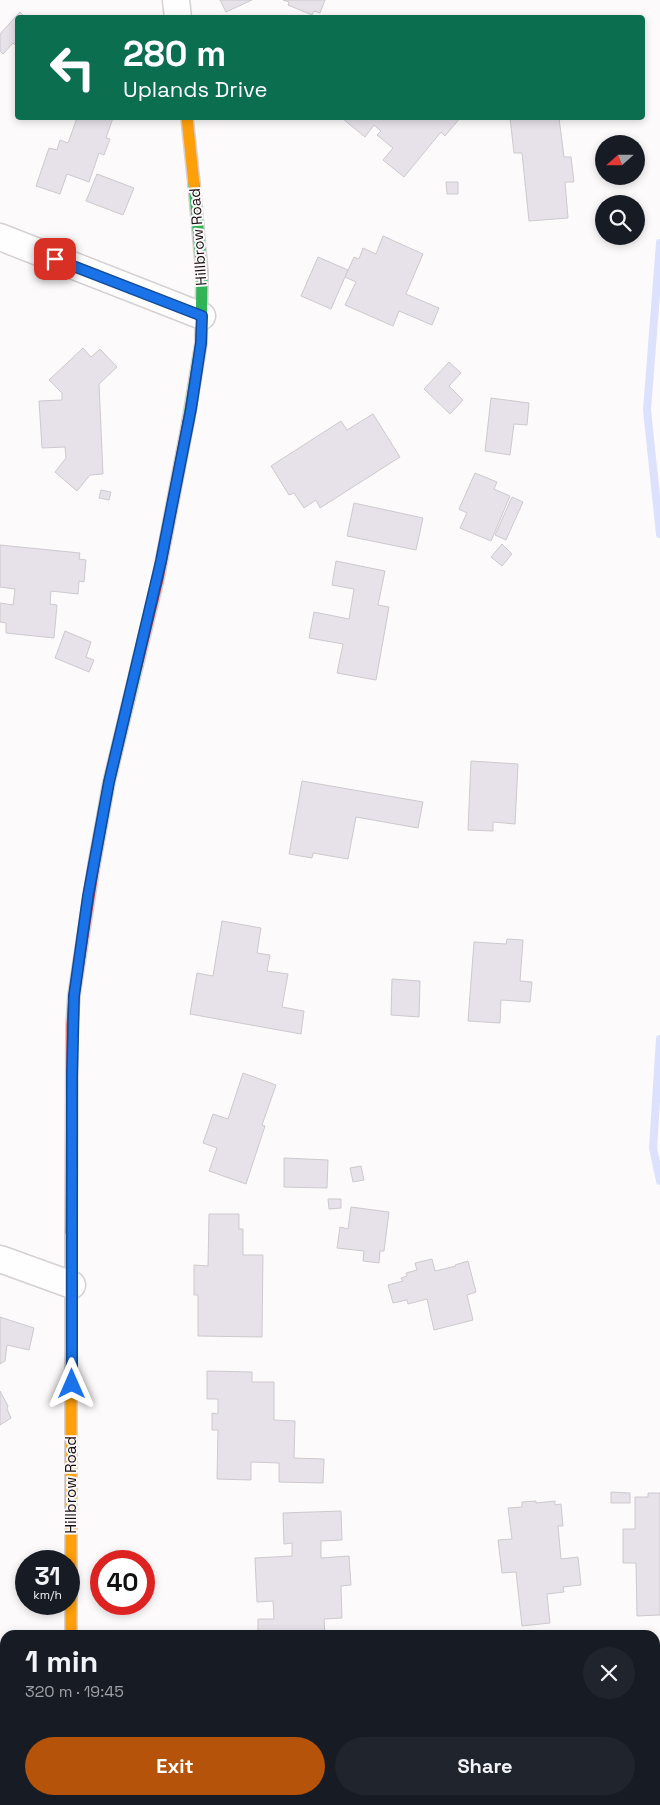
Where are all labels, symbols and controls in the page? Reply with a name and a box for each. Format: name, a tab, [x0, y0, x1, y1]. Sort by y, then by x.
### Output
text: 280 m	[123, 32, 226, 76]
icon: left	[40, 35, 105, 100]
text: Uplands Drive	[123, 75, 267, 103]
north arrow	[595, 135, 645, 185]
map controls	[595, 135, 645, 245]
street label: Hillbrow Road	[185, 188, 210, 286]
button: search	[595, 195, 645, 245]
pin	[34, 238, 76, 280]
icon: arrive	[41, 245, 69, 273]
position arrow	[45, 1357, 97, 1409]
street label: Hillbrow Road	[61, 1436, 80, 1534]
speed limit sign: 40	[90, 1550, 155, 1615]
text: 31	[34, 1560, 61, 1592]
text: km/h	[33, 1587, 62, 1603]
text: 1 min	[25, 1642, 98, 1681]
button: close	[583, 1647, 635, 1699]
text: 320 m · 19:45	[25, 1681, 124, 1702]
button: Exit	[25, 1737, 325, 1795]
button: Share	[335, 1737, 635, 1795]

